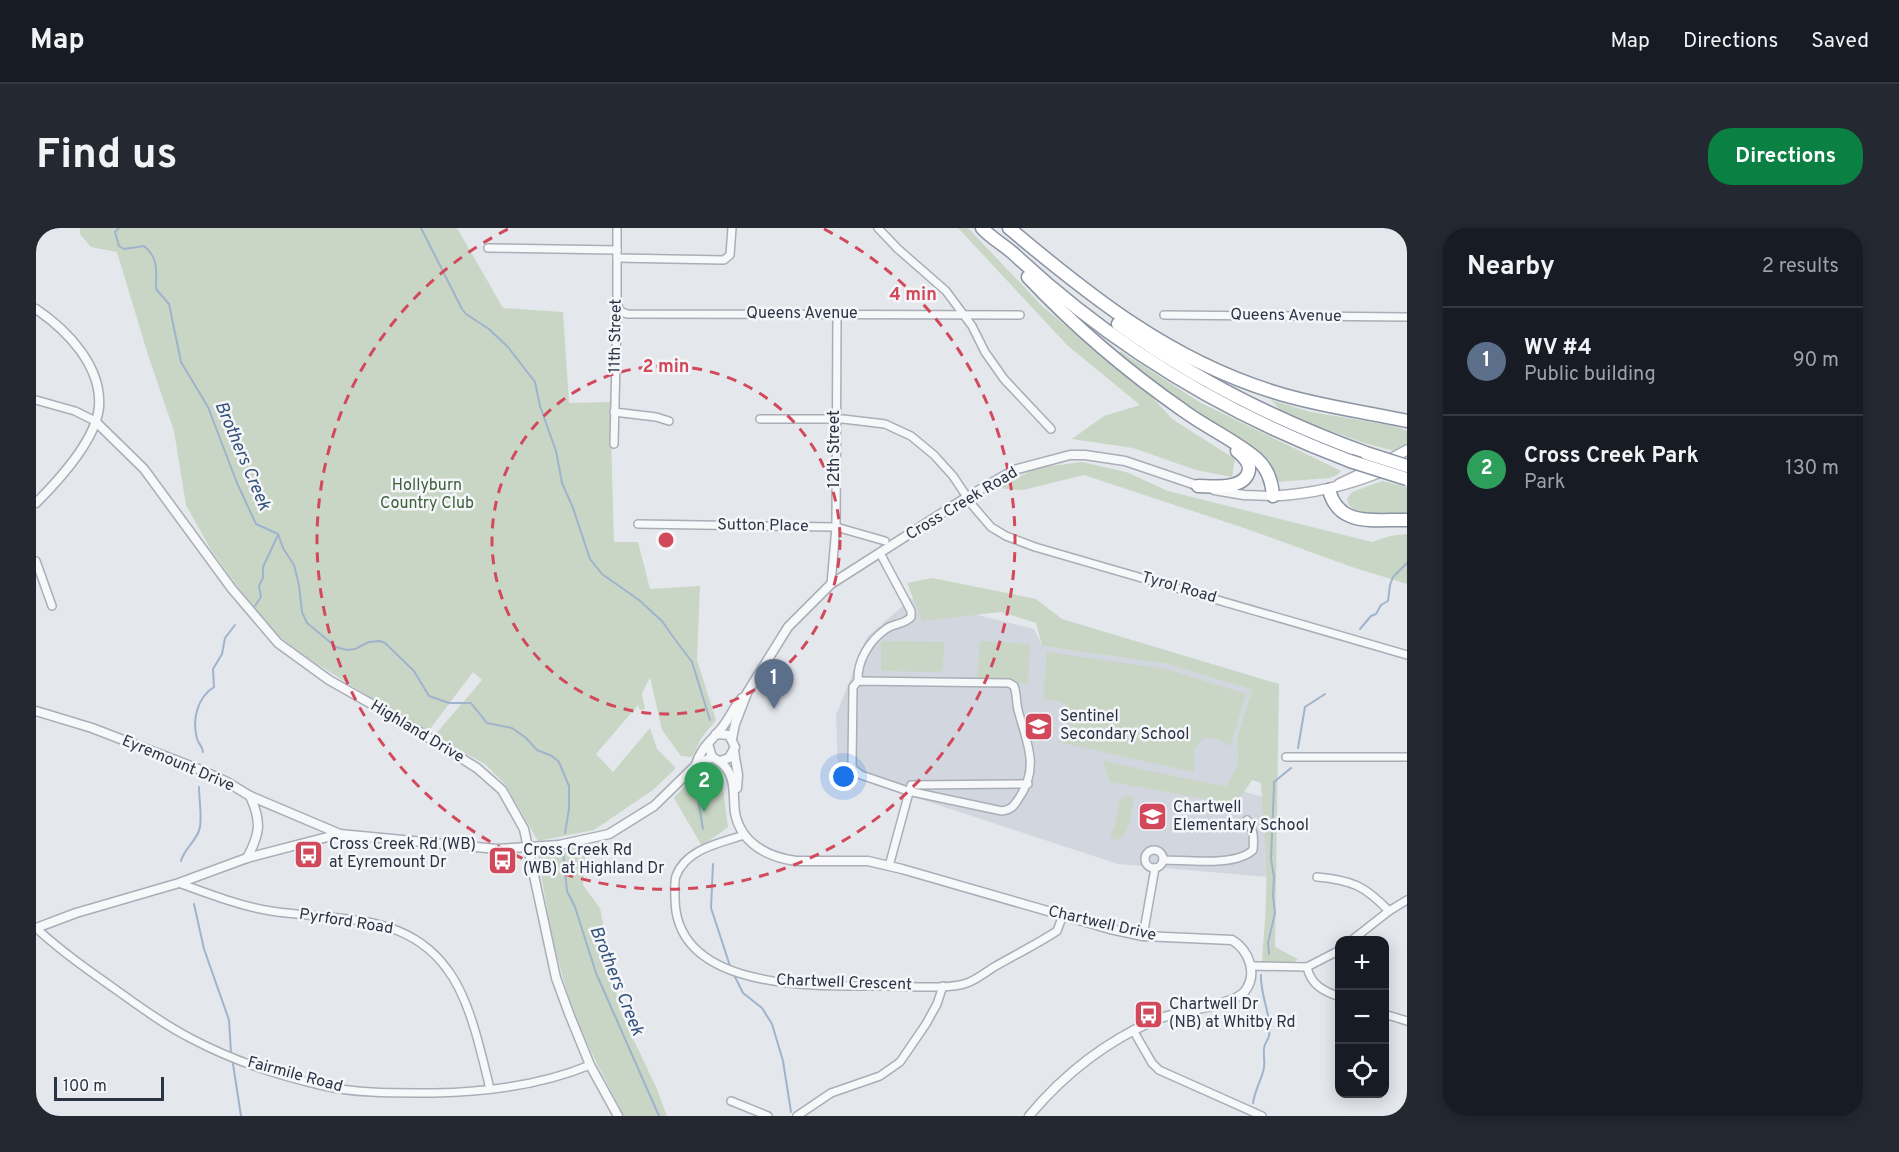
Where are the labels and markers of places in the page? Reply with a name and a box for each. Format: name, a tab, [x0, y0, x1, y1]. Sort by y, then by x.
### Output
centre of rings	[656, 530, 676, 550]
pin: 1	[754, 660, 794, 709]
place label: Sentinel Secondary School	[1060, 707, 1189, 745]
school or university icon: Sentinel Secondary School	[1023, 710, 1055, 742]
pin: 2	[684, 762, 724, 812]
place label: Chartwell Elementary School	[1173, 798, 1309, 836]
school or university icon: Chartwell Elementary School	[1136, 801, 1168, 833]
place label: Cross Creek Rd (WB) at Eyremount Dr	[329, 835, 476, 873]
bus stop icon: Cross Creek Rd (WB) at Eyremount Dr	[292, 838, 324, 870]
place label: Cross Creek Rd (WB) at Highland Dr	[523, 841, 664, 879]
bus stop icon: Cross Creek Rd (WB) at Highland Dr	[486, 844, 518, 876]
place label: Chartwell Dr (NB) at Whitby Rd	[1169, 995, 1296, 1033]
bus stop icon: Chartwell Dr (NB) at Whitby Rd	[1132, 998, 1164, 1030]

